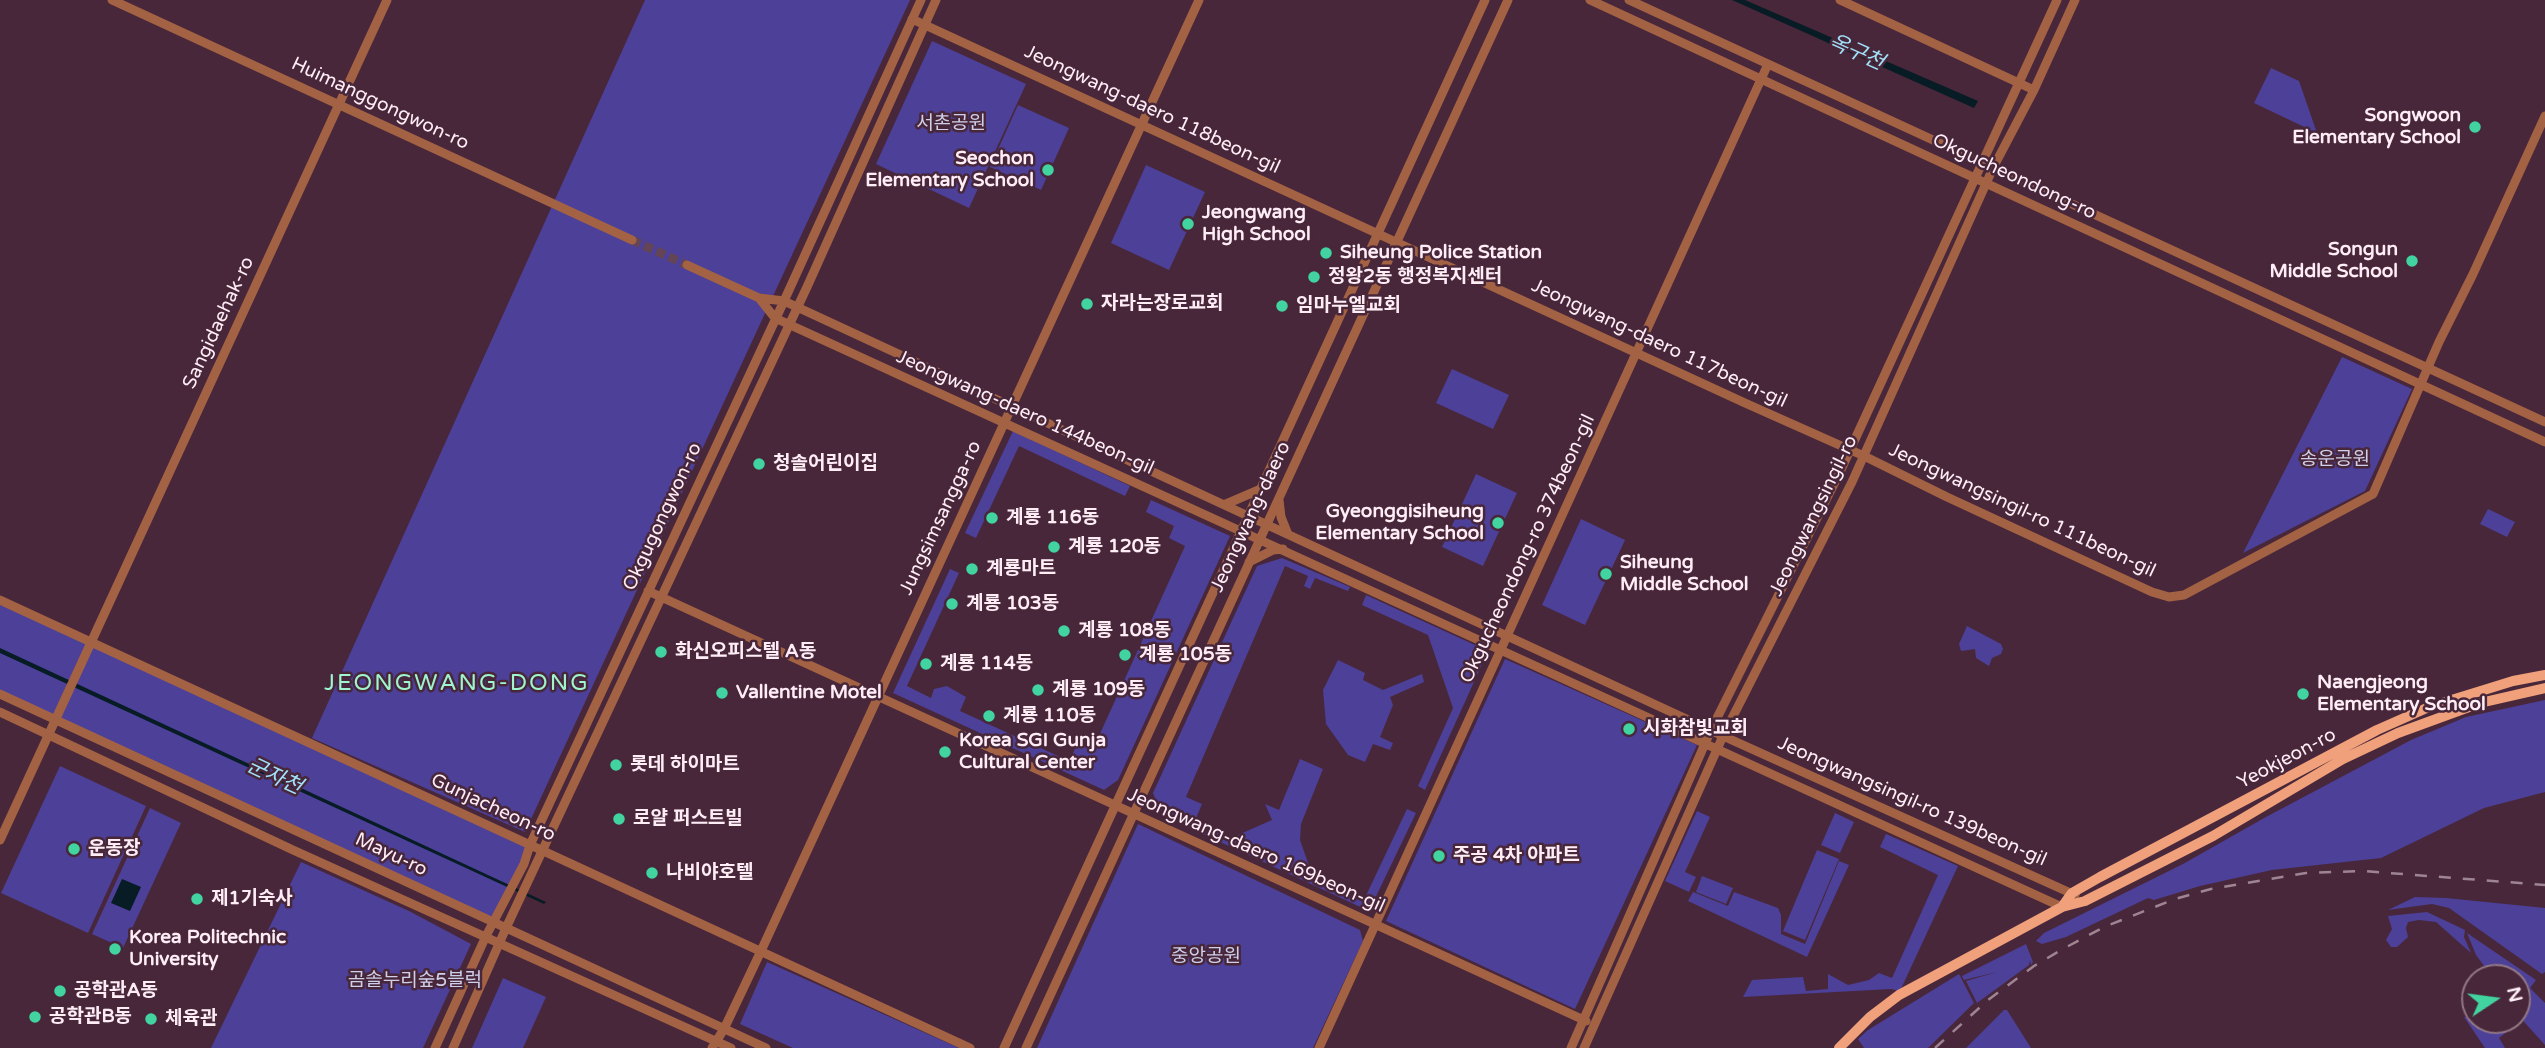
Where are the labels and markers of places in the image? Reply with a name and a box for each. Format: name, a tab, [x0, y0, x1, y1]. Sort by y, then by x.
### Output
place label: Songwoon Elementary School	[2292, 105, 2461, 149]
marker: Songwoon Elementary School	[2467, 119, 2483, 135]
place label: Seochon Elementary School	[865, 148, 1034, 192]
marker: Seochon Elementary School	[1040, 162, 1056, 178]
place label: Jeongwang High School	[1202, 202, 1311, 246]
marker: Jeongwang High School	[1180, 216, 1196, 232]
place label: Songun Middle School	[2269, 239, 2398, 283]
place label: Siheung Police Station	[1340, 242, 1542, 264]
marker: Siheung Police Station	[1318, 245, 1334, 261]
marker: Songun Middle School	[2404, 253, 2420, 269]
place label: 정왕2동 행정복지센터	[1328, 266, 1502, 288]
marker: 정왕2동 행정복지센터	[1306, 269, 1322, 285]
place label: 자라는장로교회	[1101, 293, 1223, 315]
place label: 임마누엘교회	[1296, 295, 1401, 317]
marker: 자라는장로교회	[1079, 296, 1095, 312]
marker: 임마누엘교회	[1274, 298, 1290, 314]
place label: 청솔어린이집	[773, 453, 878, 475]
marker: 청솔어린이집	[751, 456, 767, 472]
place label: Gyeonggisiheung Elementary School	[1315, 501, 1484, 545]
place label: 계룡 116동	[1006, 507, 1099, 529]
marker: 계룡 116동	[984, 510, 1000, 526]
marker: Gyeonggisiheung Elementary School	[1490, 515, 1506, 531]
place label: 계룡 120동	[1068, 536, 1161, 558]
marker: 계룡 120동	[1046, 539, 1062, 555]
place label: Siheung Middle School	[1620, 552, 1749, 596]
place label: 계룡마트	[986, 558, 1056, 580]
marker: 계룡마트	[964, 561, 980, 577]
marker: Siheung Middle School	[1598, 566, 1614, 582]
place label: 계룡 103동	[966, 593, 1059, 615]
marker: 계룡 103동	[944, 596, 960, 612]
place label: 계룡 108동	[1078, 620, 1171, 642]
marker: 계룡 108동	[1056, 623, 1072, 639]
place label: 화신오피스텔 A동	[675, 641, 816, 663]
marker: 화신오피스텔 A동	[653, 644, 669, 660]
place label: 계룡 105동	[1139, 644, 1232, 666]
marker: 계룡 105동	[1117, 647, 1133, 663]
place label: 계룡 114동	[940, 653, 1033, 675]
marker: 계룡 114동	[918, 656, 934, 672]
place label: Naengjeong Elementary School	[2317, 672, 2486, 716]
place label: 계룡 109동	[1052, 679, 1145, 701]
place label: Vallentine Motel	[736, 682, 882, 704]
marker: 계룡 109동	[1030, 682, 1046, 698]
marker: Vallentine Motel	[714, 685, 730, 701]
marker: Naengjeong Elementary School	[2295, 686, 2311, 702]
place label: 계룡 110동	[1003, 705, 1096, 727]
marker: 계룡 110동	[981, 708, 997, 724]
place label: 시화참빛교회	[1643, 718, 1748, 740]
marker: 시화참빛교회	[1621, 721, 1637, 737]
place label: Korea SGI Gunja Cultural Center	[959, 730, 1106, 774]
marker: Korea SGI Gunja Cultural Center	[937, 744, 953, 760]
place label: 롯데 하이마트	[630, 754, 740, 776]
marker: 롯데 하이마트	[608, 757, 624, 773]
place label: 로얄 퍼스트빌	[633, 808, 743, 830]
marker: 로얄 퍼스트빌	[611, 811, 627, 827]
place label: 운동장	[88, 838, 140, 860]
marker: 운동장	[66, 841, 82, 857]
place label: 주공 4차 아파트	[1453, 845, 1580, 867]
marker: 주공 4차 아파트	[1431, 848, 1447, 864]
place label: 나비야호텔	[666, 862, 753, 884]
marker: 나비야호텔	[644, 865, 660, 881]
place label: 제1기숙사	[211, 888, 293, 910]
marker: 제1기숙사	[189, 891, 205, 907]
place label: Korea Politechnic University	[129, 927, 286, 971]
marker: Korea Politechnic University	[107, 941, 123, 957]
place label: 공학관A동	[74, 980, 158, 1002]
marker: 공학관A동	[52, 983, 68, 999]
place label: 공학관B동	[49, 1006, 132, 1028]
place label: 체육관	[165, 1008, 217, 1030]
marker: 공학관B동	[27, 1009, 43, 1025]
marker: 체육관	[143, 1011, 159, 1027]

